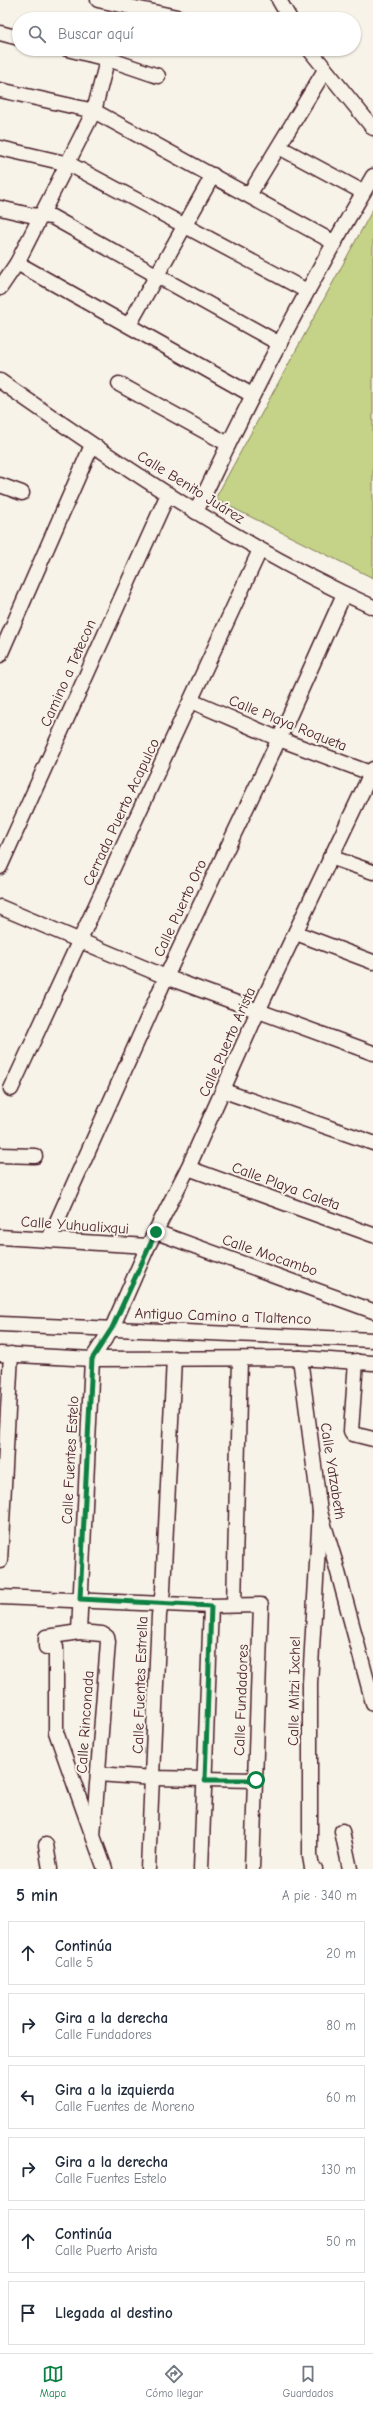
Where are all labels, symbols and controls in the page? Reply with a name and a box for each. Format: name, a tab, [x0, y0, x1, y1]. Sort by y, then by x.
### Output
search box	[12, 12, 361, 56]
icon: search	[26, 23, 48, 45]
text: Buscar aquí	[58, 25, 134, 43]
street label: Calle Benito Juárez	[134, 447, 248, 528]
street label: Camino a Tetecon	[36, 616, 100, 730]
street label: Calle Playa Roqueta	[226, 691, 350, 755]
street label: Cerrada Puerto Acapulco	[79, 735, 163, 889]
street label: Calle Puerto Oro	[150, 856, 211, 960]
street label: Calle Puerto Arista	[195, 984, 259, 1100]
street label: Calle Playa Caleta	[229, 1158, 343, 1214]
street label: Calle Yuhualixqui	[20, 1212, 130, 1238]
route end	[147, 1223, 165, 1241]
street label: Calle Mocambo	[220, 1230, 320, 1280]
street label: Antiguo Camino a Tlaltenco	[134, 1304, 312, 1328]
street label: Calle Fuentes Estelo	[58, 1395, 82, 1525]
street label: Calle Yatzabeth	[316, 1421, 350, 1521]
street label: Calle Fuentes Estrella	[129, 1616, 151, 1754]
street label: Calle Mitzi Ixchel	[284, 1636, 304, 1746]
street label: Calle Fundadores	[230, 1644, 252, 1756]
street label: Calle Rinconada	[72, 1670, 98, 1774]
route start	[247, 1771, 265, 1789]
text: 5 min	[16, 1886, 58, 1905]
text: A pie · 340 m	[282, 1888, 357, 1903]
text: Continúa	[55, 1937, 112, 1955]
icon: ahead	[17, 1942, 39, 1964]
text: 20 m	[326, 1946, 356, 1961]
text: Calle 5	[55, 1955, 93, 1970]
text: Gira a la derecha	[55, 2009, 168, 2027]
icon: right	[17, 2014, 39, 2036]
text: 80 m	[326, 2018, 356, 2033]
text: Calle Fundadores	[55, 2027, 152, 2042]
text: Gira a la izquierda	[55, 2081, 175, 2099]
icon: left	[17, 2086, 39, 2108]
text: 60 m	[326, 2090, 356, 2105]
text: Calle Fuentes de Moreno	[55, 2099, 195, 2114]
text: Gira a la derecha	[55, 2153, 168, 2171]
icon: right	[17, 2158, 39, 2180]
text: 130 m	[321, 2162, 356, 2177]
text: Calle Fuentes Estelo	[55, 2171, 167, 2186]
text: Continúa	[55, 2225, 112, 2243]
icon: ahead	[17, 2230, 39, 2252]
text: 50 m	[326, 2234, 356, 2249]
text: Calle Puerto Arista	[55, 2243, 158, 2258]
icon: arrive	[17, 2302, 39, 2324]
text: Llegada al destino	[55, 2304, 173, 2322]
tab: Mapa	[40, 2363, 66, 2400]
tab: Cómo llegar	[146, 2363, 203, 2400]
tab: Guardados	[282, 2363, 333, 2400]

